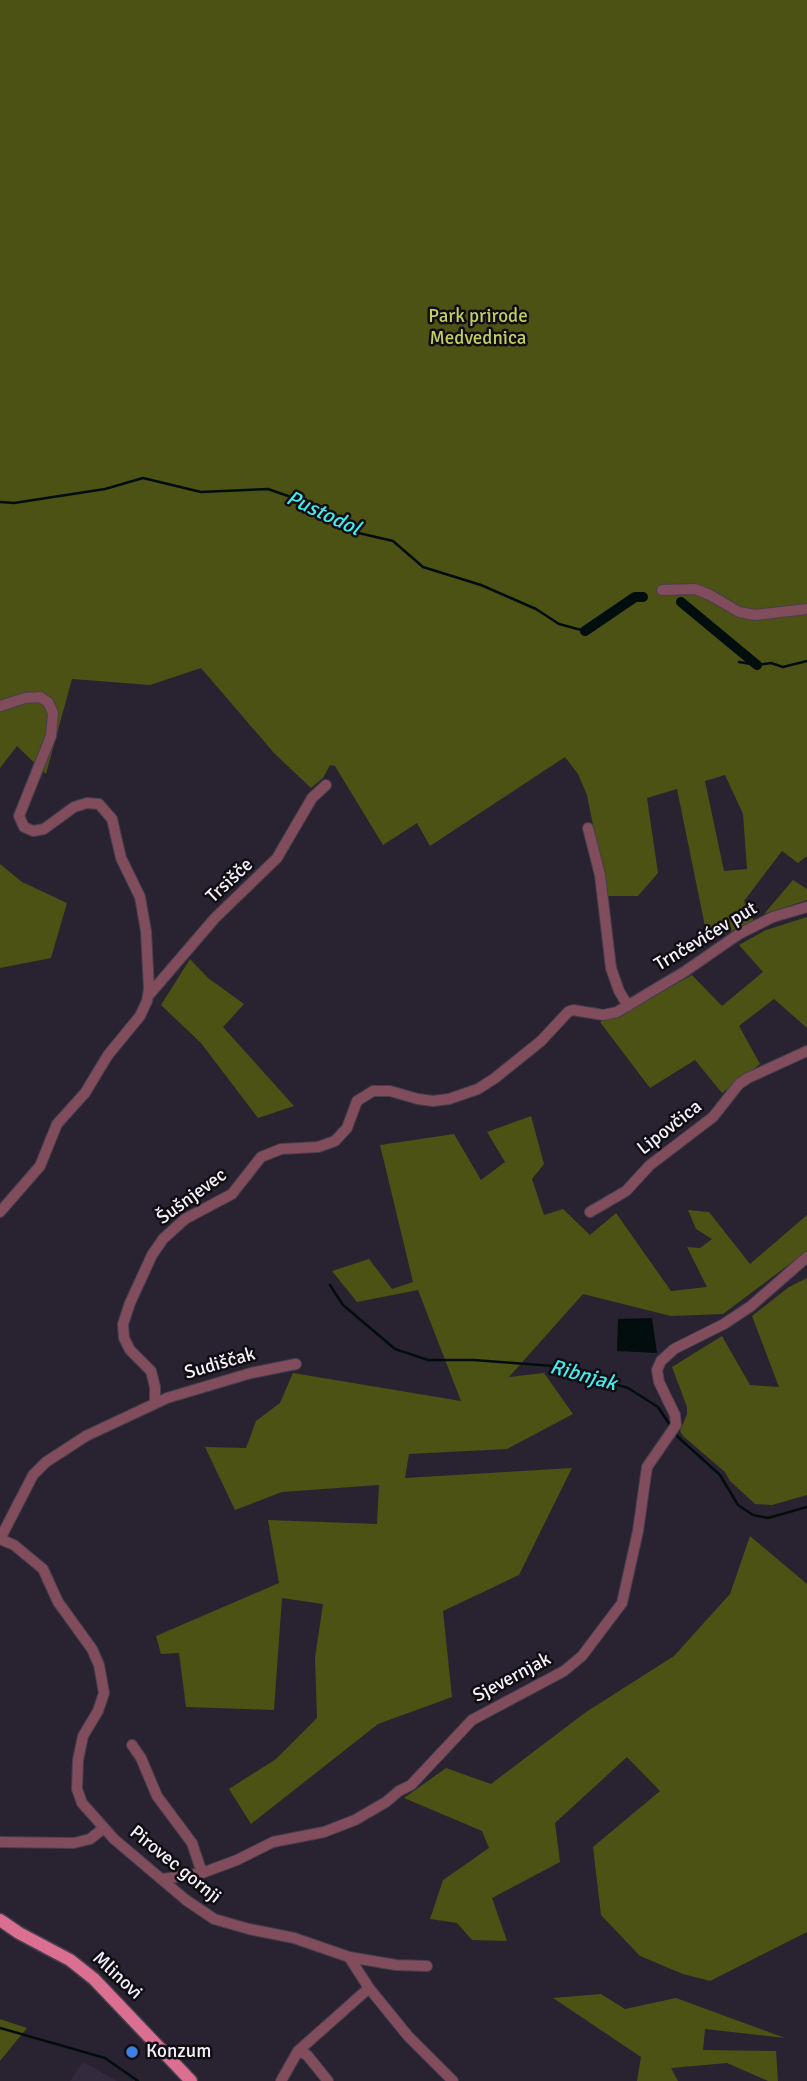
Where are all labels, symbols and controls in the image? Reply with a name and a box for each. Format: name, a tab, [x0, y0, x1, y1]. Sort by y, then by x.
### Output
park label: Park prirode Medvednica	[428, 306, 528, 350]
water label: Pustodol	[282, 486, 364, 542]
street label: Trsišče	[202, 854, 258, 908]
street label: Trnčevićev put	[651, 897, 761, 977]
street label: Lipovčica	[633, 1096, 707, 1160]
street label: Šušnjevec	[153, 1164, 231, 1230]
street label: Sudiščak	[182, 1343, 258, 1385]
water label: Ribnjak	[547, 1355, 619, 1397]
street label: Sjevernjak	[469, 1648, 555, 1708]
street label: Pirovec gornji	[125, 1821, 225, 1909]
street label: Mlinovi	[87, 1947, 147, 2005]
place label: Konzum	[146, 2041, 211, 2063]
marker: Konzum	[124, 2044, 140, 2060]

